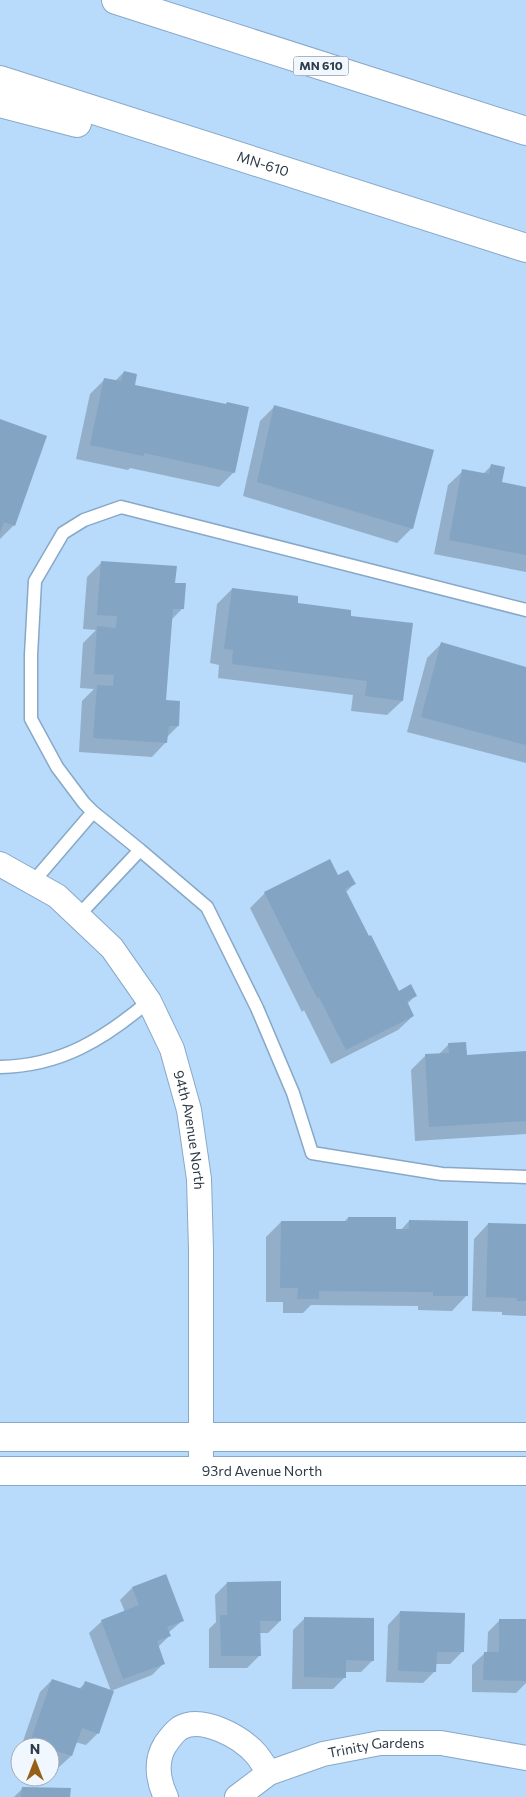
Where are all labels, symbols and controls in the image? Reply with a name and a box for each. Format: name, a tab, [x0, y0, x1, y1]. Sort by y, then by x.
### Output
road number: MN 610	[294, 56, 348, 76]
street label: MN-610	[235, 147, 291, 180]
street label: 94th Avenue North	[170, 1068, 208, 1190]
street label: 93rd Avenue North	[202, 1462, 322, 1479]
street label: Trinity Gardens	[326, 1734, 424, 1761]
north arrow	[10, 1737, 60, 1787]
text: N	[30, 1740, 40, 1757]

